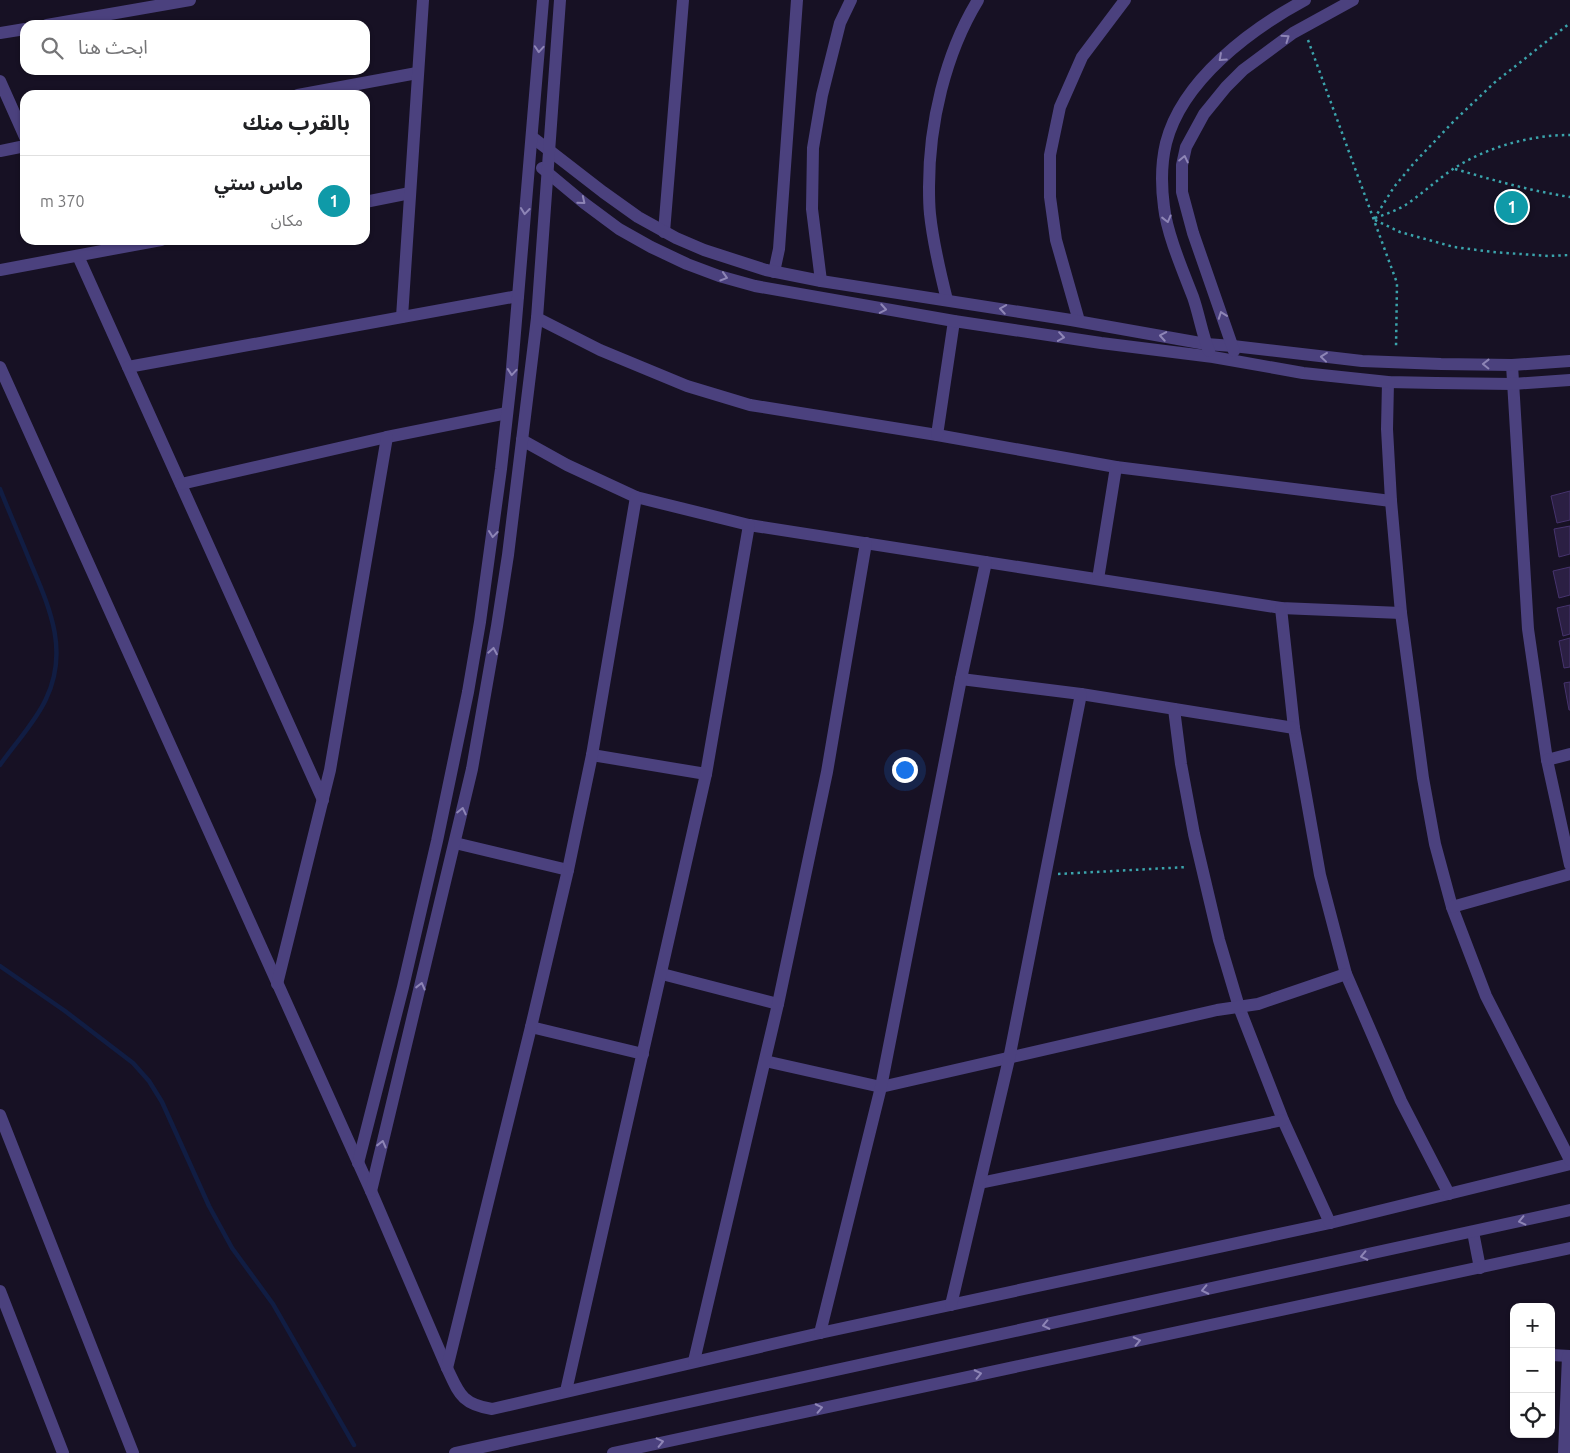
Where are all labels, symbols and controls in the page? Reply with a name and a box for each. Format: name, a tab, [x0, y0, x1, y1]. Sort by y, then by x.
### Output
search box	[20, 20, 370, 75]
icon: search	[38, 34, 66, 62]
one-way arrow	[1280, 35, 1290, 44]
text: ابحث هنا	[78, 36, 148, 58]
one-way arrow	[533, 45, 544, 53]
one-way arrow	[1219, 52, 1228, 61]
text: بالقرب منك	[243, 110, 350, 134]
one-way arrow	[1178, 154, 1189, 163]
text: ماس ستي	[214, 172, 303, 194]
pin: 1	[1496, 188, 1528, 226]
text: 370 m	[40, 192, 85, 210]
text: 1	[329, 192, 339, 210]
one-way arrow	[576, 195, 585, 204]
one-way arrow	[520, 207, 531, 215]
text: مكان	[271, 211, 303, 229]
one-way arrow	[1161, 214, 1172, 223]
one-way arrow	[720, 271, 728, 281]
one-way arrow	[879, 303, 888, 313]
one-way arrow	[999, 304, 1007, 315]
one-way arrow	[1218, 311, 1228, 319]
one-way arrow	[1057, 332, 1065, 342]
one-way arrow	[1159, 332, 1168, 342]
one-way arrow	[1320, 352, 1328, 363]
one-way arrow	[1482, 359, 1490, 370]
one-way arrow	[507, 369, 518, 377]
one-way arrow	[488, 530, 499, 538]
one-way arrow	[488, 647, 498, 656]
your location	[892, 757, 918, 783]
one-way arrow	[456, 806, 467, 815]
one-way arrow	[415, 982, 425, 990]
one-way arrow	[376, 1139, 387, 1148]
one-way arrow	[1518, 1215, 1527, 1226]
one-way arrow	[1359, 1250, 1368, 1261]
one-way arrow	[1201, 1284, 1209, 1295]
map controls	[1510, 1303, 1555, 1438]
button: +	[1510, 1303, 1555, 1348]
one-way arrow	[1042, 1319, 1051, 1330]
one-way arrow	[1132, 1336, 1141, 1346]
button: −	[1510, 1348, 1555, 1393]
one-way arrow	[973, 1369, 982, 1380]
button: locate	[1510, 1393, 1555, 1438]
one-way arrow	[814, 1403, 823, 1414]
one-way arrow	[656, 1438, 665, 1448]

